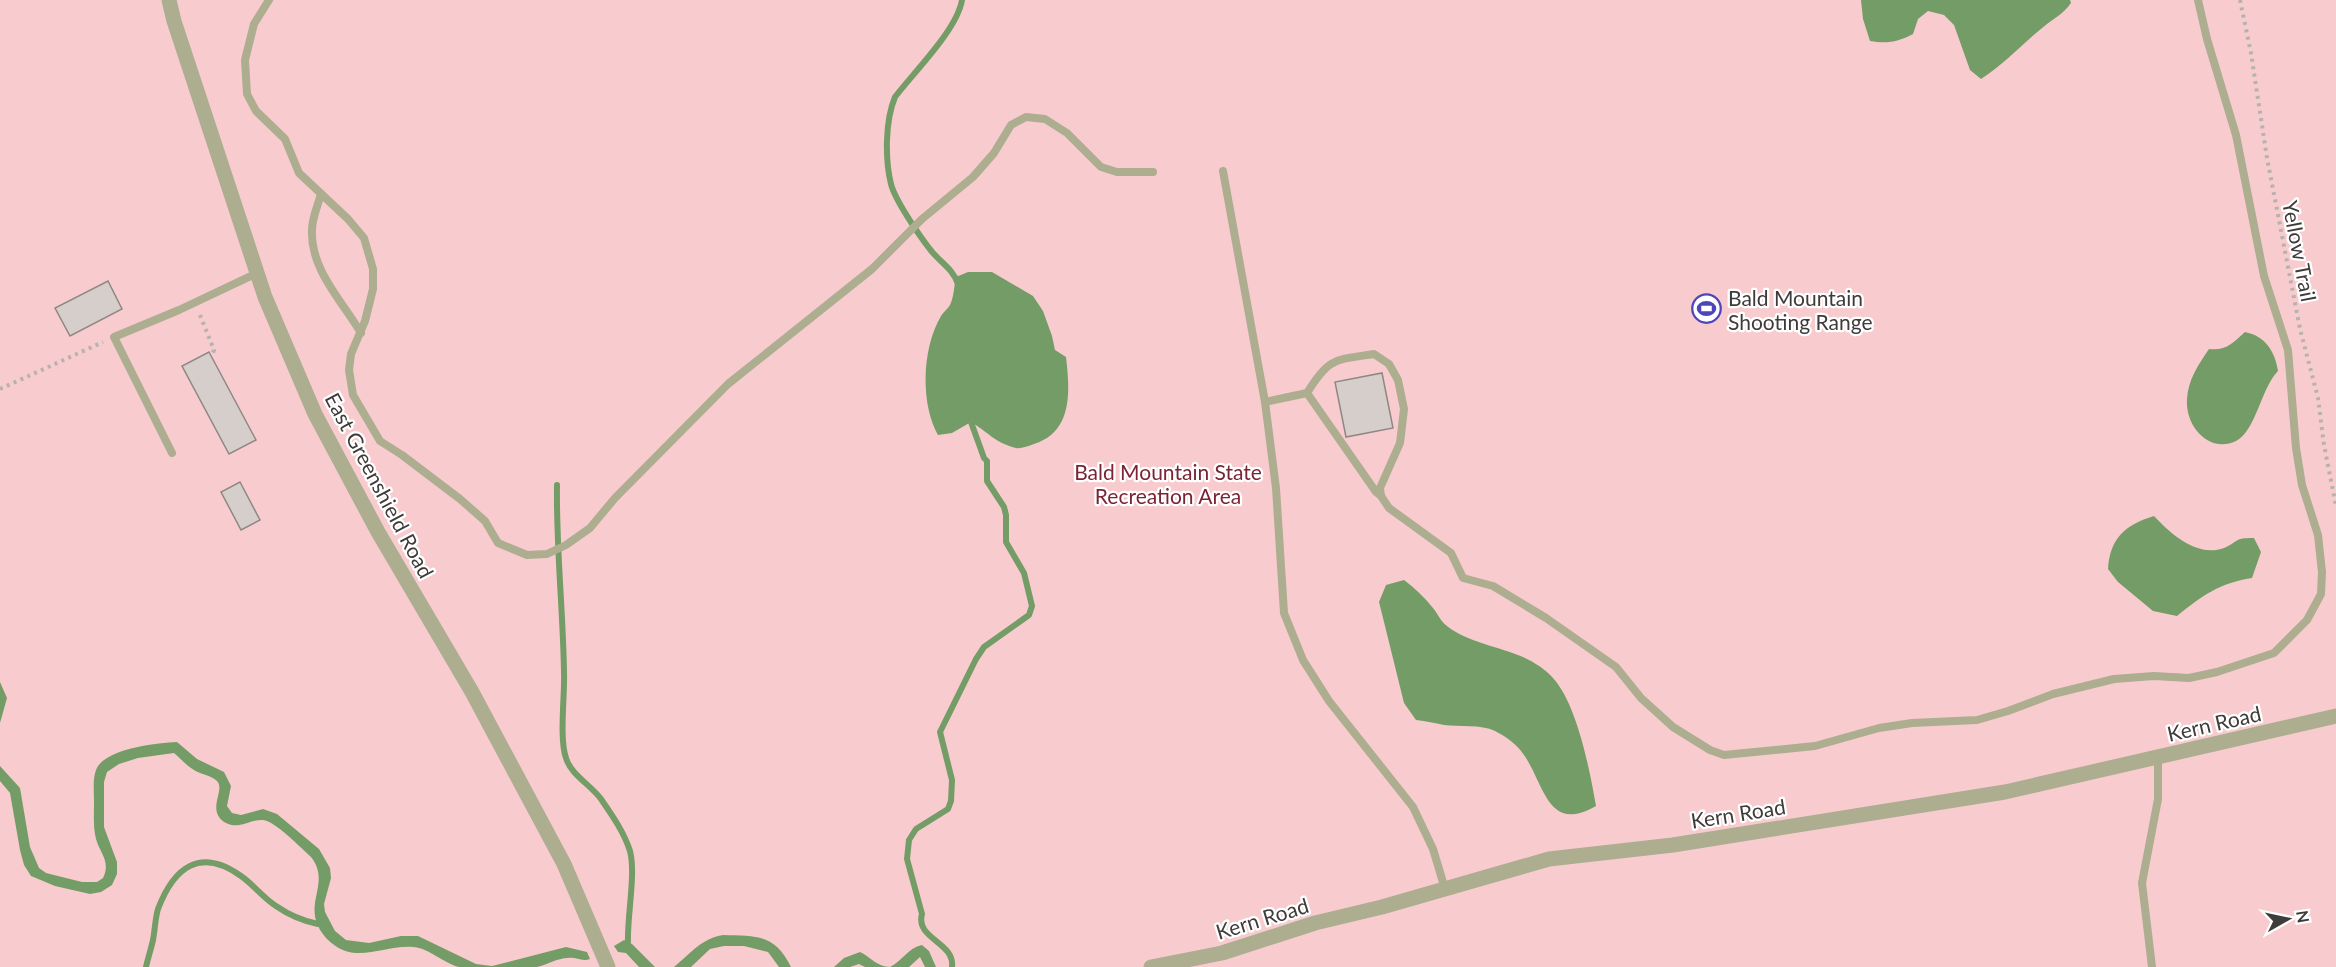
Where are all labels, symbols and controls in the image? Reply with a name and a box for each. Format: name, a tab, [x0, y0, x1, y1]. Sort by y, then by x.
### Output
street label: Yellow Trail	[2278, 198, 2322, 304]
place label: Bald Mountain Shooting Range	[1728, 285, 1873, 334]
sports icon: Bald Mountain Shooting Range	[1691, 293, 1723, 325]
street label: East Greenshield Road	[321, 388, 439, 582]
park label: Bald Mountain State Recreation Area	[1074, 459, 1262, 508]
street label: Kern Road	[2165, 700, 2263, 746]
street label: Kern Road	[1689, 793, 1787, 833]
north arrow	[2258, 889, 2318, 949]
street label: Kern Road	[1213, 892, 1311, 944]
text: N	[2293, 909, 2314, 924]

